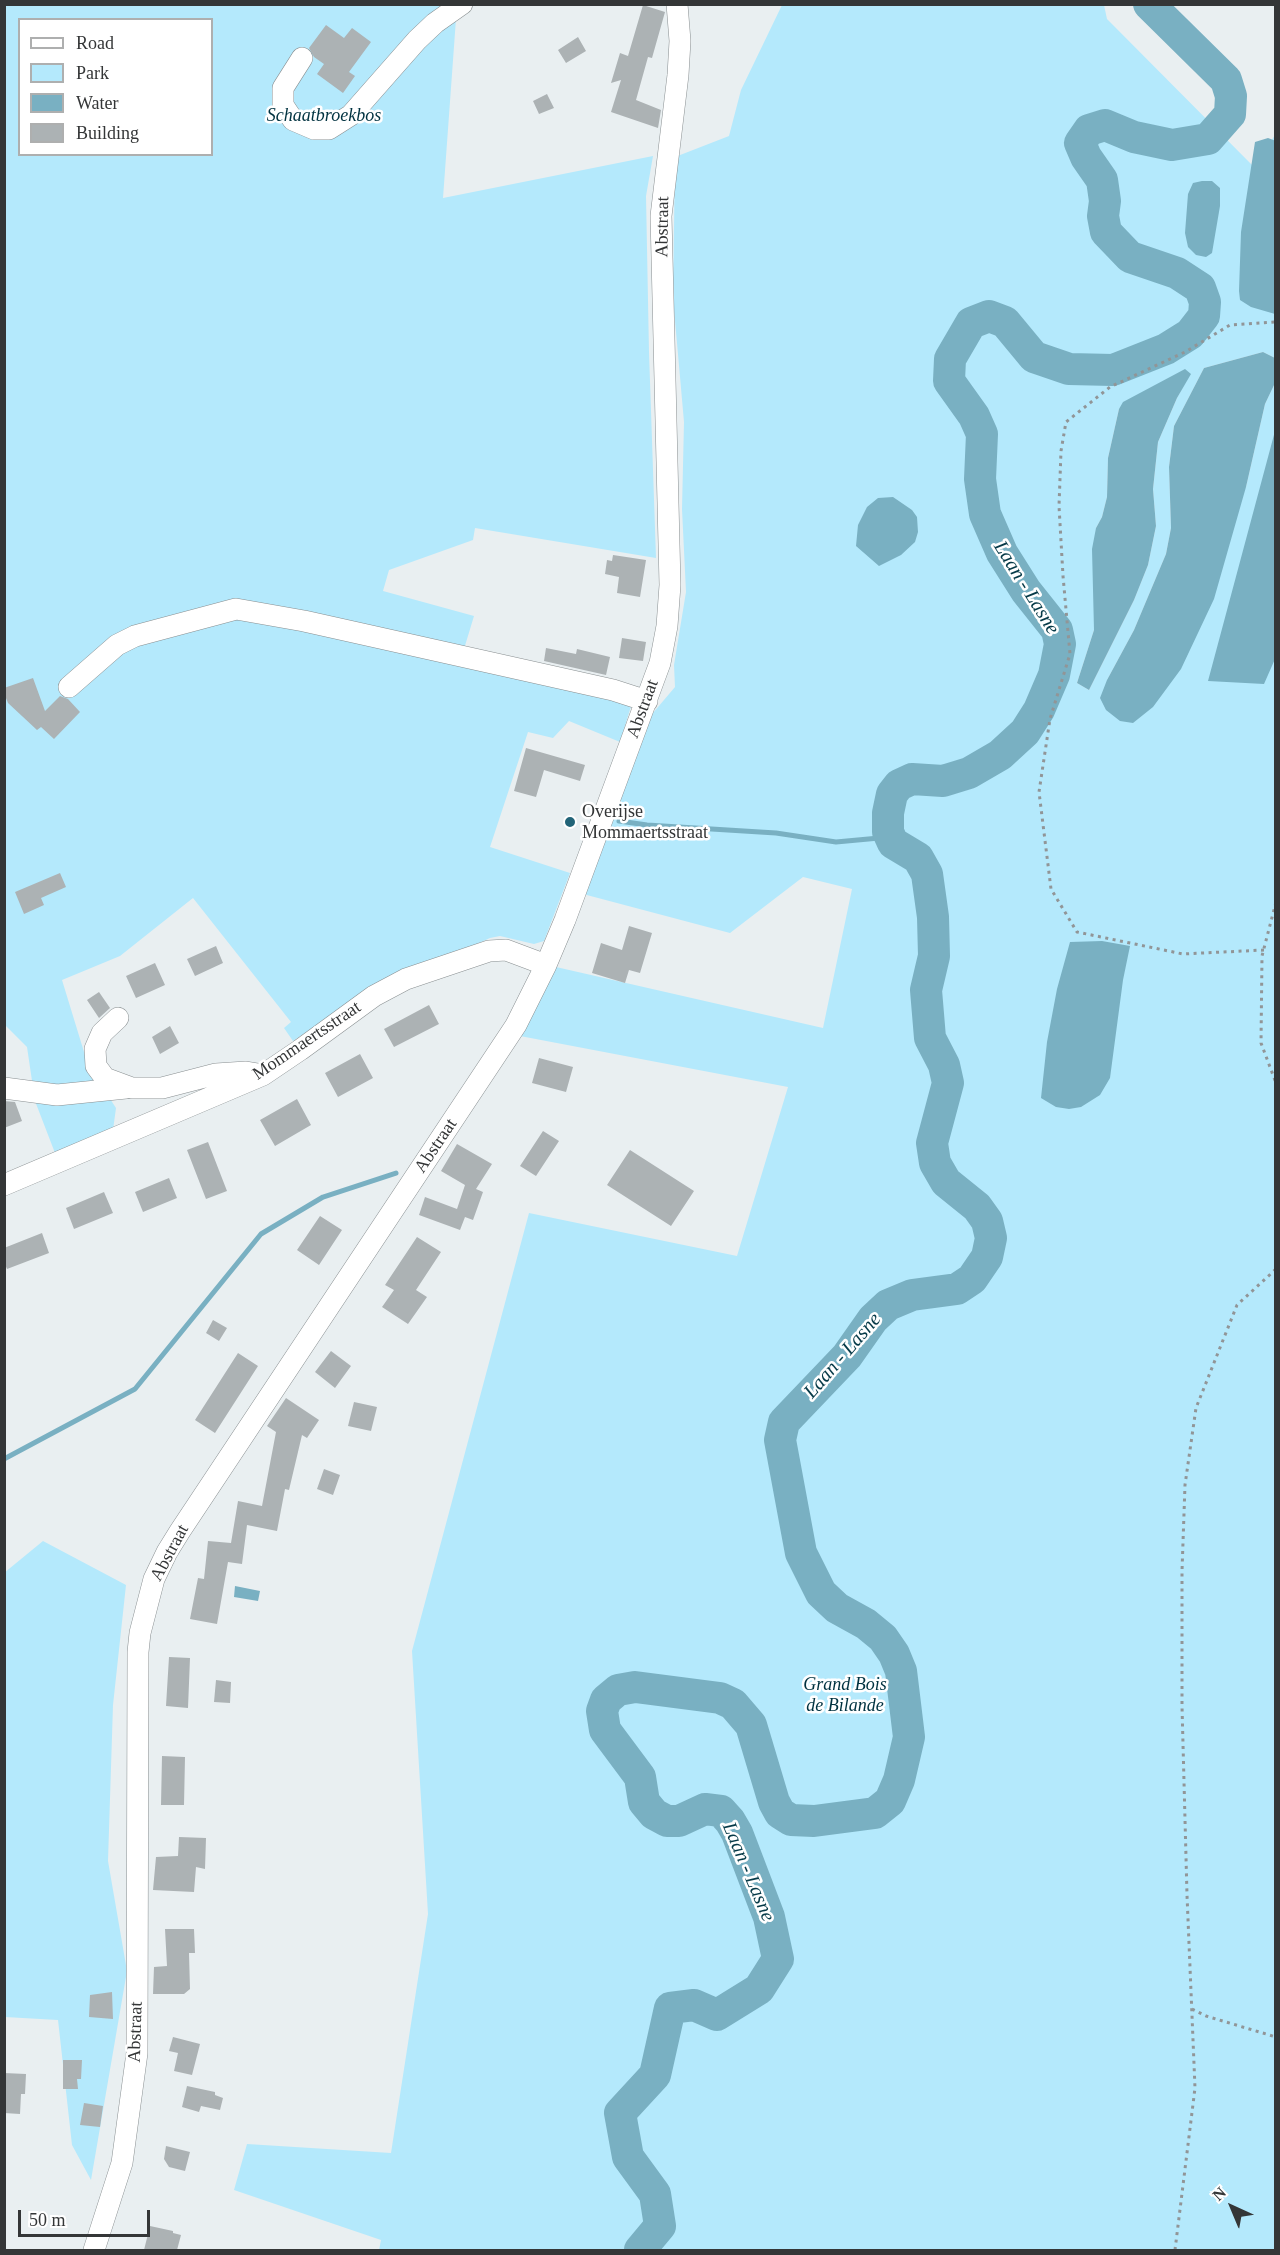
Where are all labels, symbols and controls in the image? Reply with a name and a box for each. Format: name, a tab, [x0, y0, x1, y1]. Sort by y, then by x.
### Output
legend	[18, 18, 213, 156]
text: Road	[76, 33, 114, 53]
text: Park	[76, 63, 109, 83]
text: Water	[76, 93, 119, 113]
park label: Schaatbroekbos	[267, 105, 381, 127]
text: Building	[76, 123, 139, 143]
street label: Abstraat	[652, 196, 674, 258]
water label: Laan - Lasne	[988, 537, 1064, 639]
street label: Abstraat	[622, 677, 664, 741]
place label: Overijse Mommaertsstraat	[582, 801, 708, 844]
marker: Overijse Mommaertsstraat	[563, 815, 577, 829]
street label: Mommaertsstraat	[249, 997, 365, 1085]
street label: Abstraat	[410, 1115, 462, 1177]
water label: Laan - Lasne	[799, 1308, 887, 1404]
street label: Abstraat	[146, 1521, 194, 1585]
park label: Grand Bois de Bilande	[803, 1674, 887, 1716]
water label: Laan - Lasne	[716, 1819, 780, 1925]
street label: Abstraat	[124, 2001, 148, 2063]
north arrow	[1202, 2177, 1262, 2237]
text: N	[1209, 2184, 1229, 2204]
scale bar	[21, 2198, 153, 2236]
text: 50 m	[29, 2210, 66, 2230]

